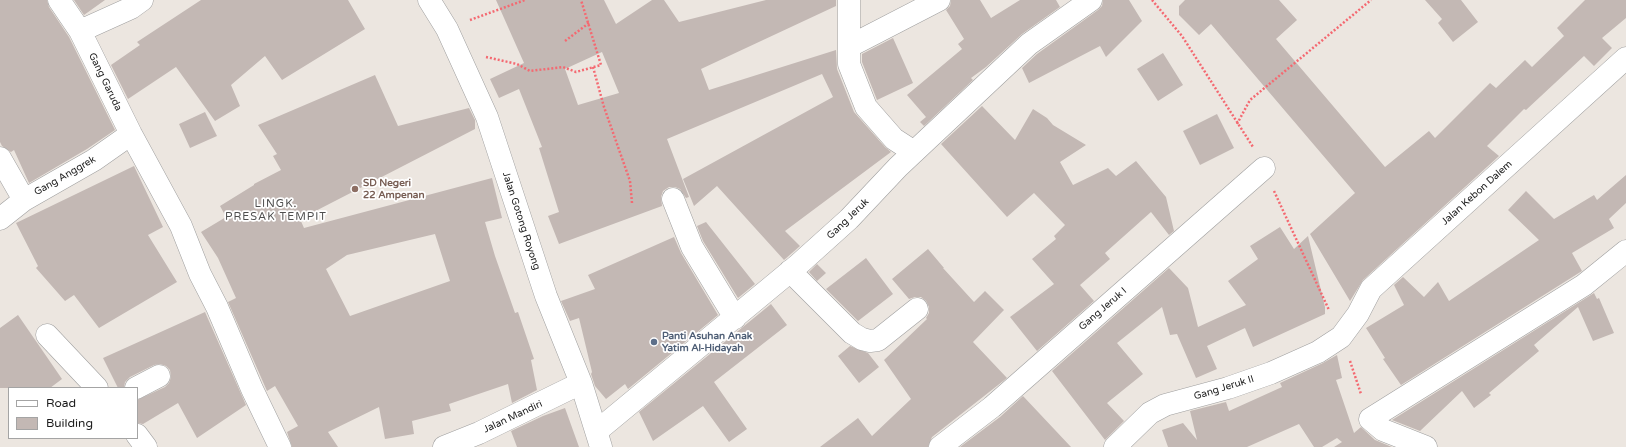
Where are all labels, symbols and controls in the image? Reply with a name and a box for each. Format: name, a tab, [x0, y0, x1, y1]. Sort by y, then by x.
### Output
street label: Gang Garuda	[86, 51, 124, 113]
street label: Gang Anggrek	[32, 154, 98, 198]
street label: Jalan Kebon Dalem	[1439, 158, 1515, 228]
street label: Jalan Gotong Royong	[499, 170, 543, 272]
place label: SD Negeri 22 Ampenan	[363, 177, 425, 200]
marker: SD Negeri 22 Ampenan	[350, 184, 360, 194]
street label: Gang Jeruk	[824, 196, 872, 242]
district label: LINGK. PRESAK TEMPIT	[225, 197, 327, 223]
street label: Gang Jeruk I	[1077, 285, 1129, 333]
place label: Panti Asuhan Anak Yatim Al-Hidayah	[662, 330, 752, 354]
marker: Panti Asuhan Anak Yatim Al-Hidayah	[649, 337, 659, 347]
street label: Gang Jeruk II	[1193, 373, 1255, 403]
legend	[8, 387, 138, 439]
text: Road	[46, 396, 76, 410]
street label: Jalan Mandiri	[482, 398, 544, 436]
text: Building	[46, 416, 93, 430]

